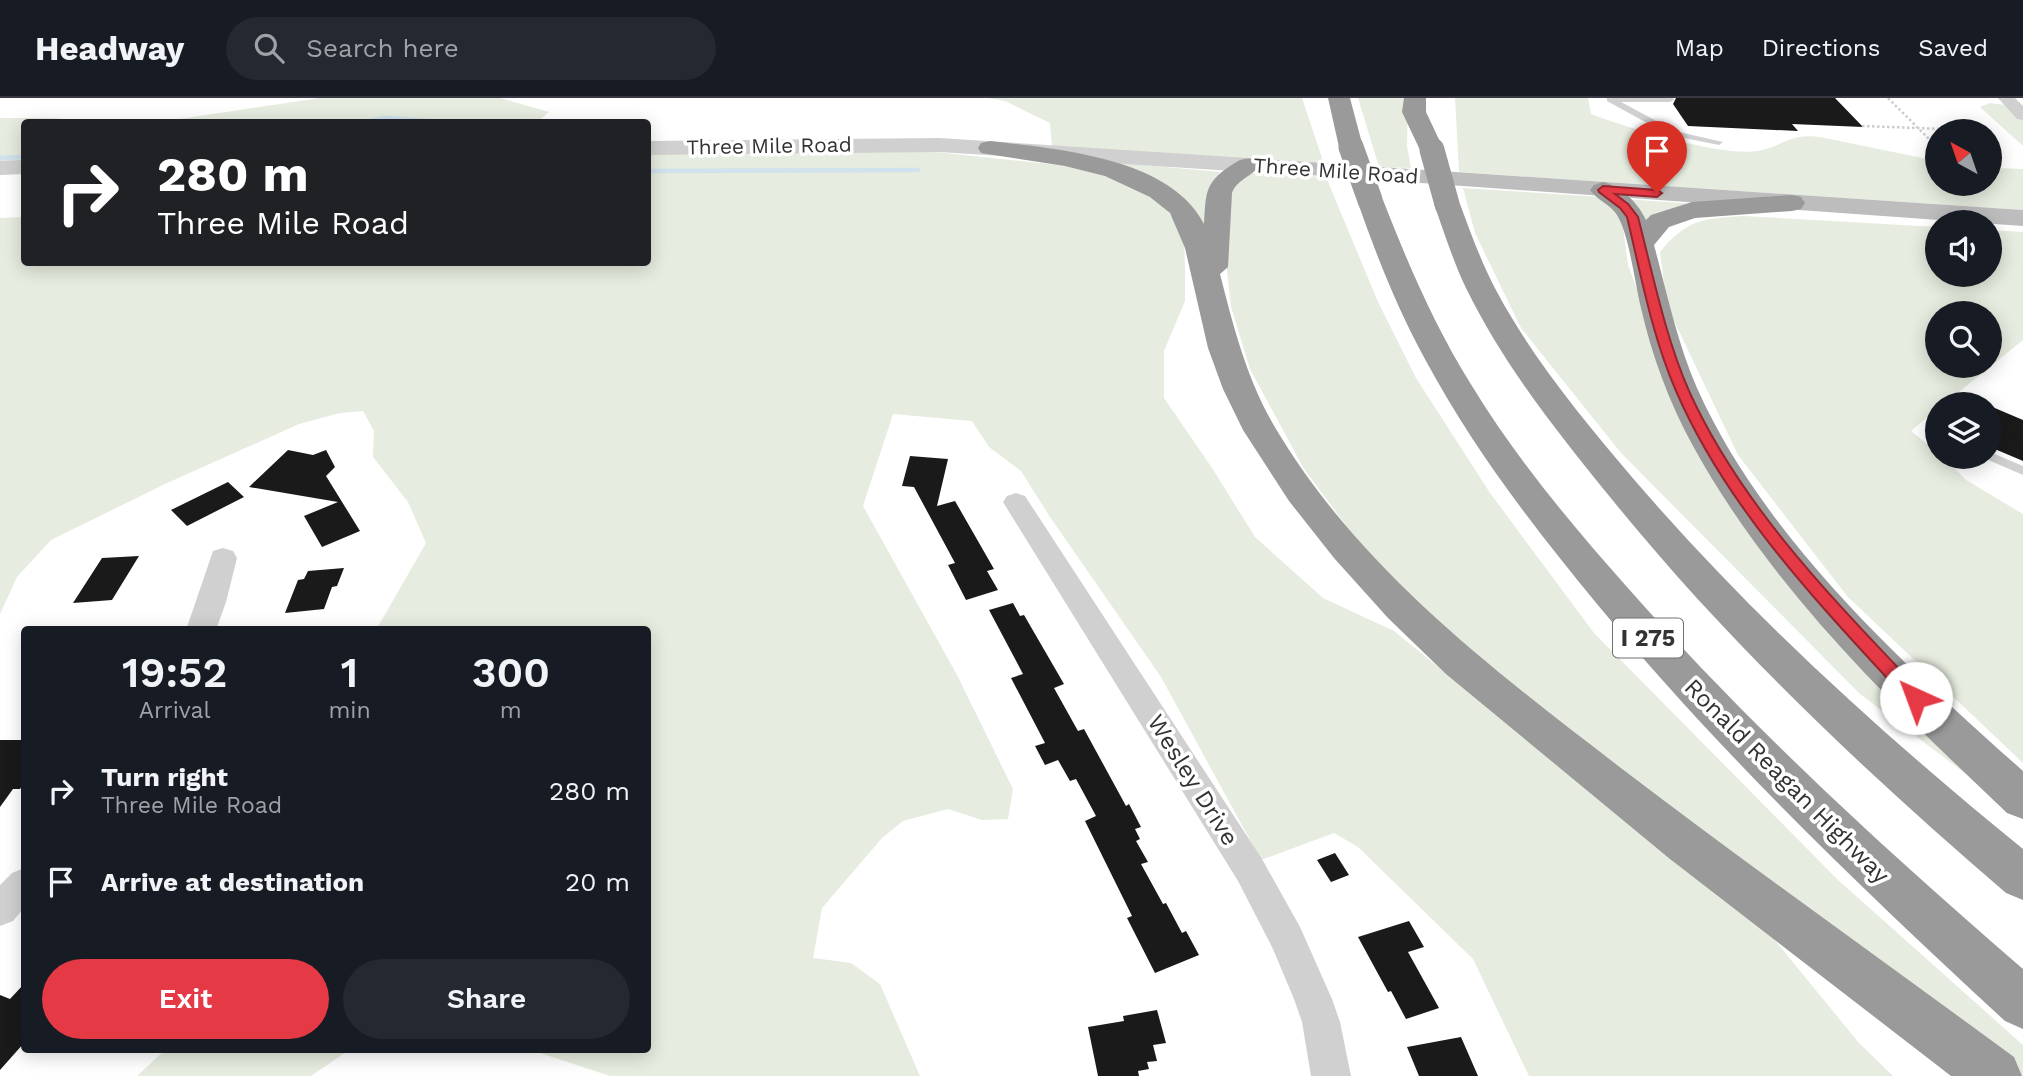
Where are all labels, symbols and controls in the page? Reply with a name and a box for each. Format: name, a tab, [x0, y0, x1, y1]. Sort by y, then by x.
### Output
search box	[226, 17, 716, 80]
text: Headway	[35, 29, 184, 68]
icon: search	[250, 29, 288, 67]
text: Search here	[306, 33, 459, 63]
text: Map	[1675, 34, 1724, 62]
text: Directions	[1762, 34, 1880, 62]
text: Saved	[1918, 34, 1988, 62]
north arrow	[1925, 119, 2002, 196]
map controls	[1925, 119, 2002, 469]
pin	[1627, 121, 1687, 193]
street label: Three Mile Road	[686, 132, 852, 159]
icon: arrive	[1638, 132, 1676, 170]
text: 280 m	[157, 145, 309, 203]
icon: right	[42, 147, 133, 238]
street label: Three Mile Road	[1253, 152, 1419, 189]
text: Three Mile Road	[157, 204, 409, 242]
button: sound	[1925, 210, 2002, 287]
button: search	[1925, 301, 2002, 378]
button: layers	[1925, 392, 2002, 469]
road number: I 275	[1613, 618, 1683, 658]
text: 19:52	[122, 648, 227, 697]
text: 1	[341, 648, 358, 697]
text: 300	[472, 648, 550, 697]
position arrow	[1879, 661, 1953, 735]
street label: Ronald Reagan Highway	[1679, 673, 1896, 890]
text: Arrival	[139, 697, 211, 724]
text: min	[328, 697, 371, 724]
text: m	[500, 697, 522, 724]
street label: Wesley Drive	[1142, 709, 1244, 851]
text: Turn right	[101, 762, 228, 792]
icon: right	[42, 772, 80, 810]
text: 280 m	[549, 776, 630, 806]
text: Three Mile Road	[101, 792, 282, 819]
icon: arrive	[42, 863, 80, 901]
text: Arrive at destination	[101, 867, 364, 897]
text: 20 m	[565, 867, 630, 897]
button: Exit	[42, 959, 329, 1039]
button: Share	[343, 959, 630, 1039]

